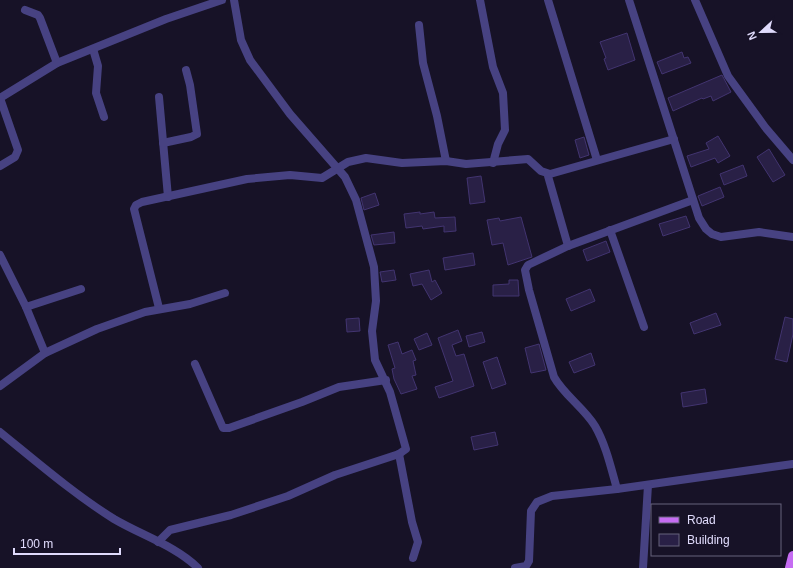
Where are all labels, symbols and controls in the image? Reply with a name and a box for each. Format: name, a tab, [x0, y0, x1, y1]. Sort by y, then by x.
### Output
north arrow	[741, 12, 781, 52]
text: N	[745, 30, 759, 42]
legend	[651, 504, 781, 556]
text: Road	[687, 513, 716, 527]
scale bar	[14, 530, 120, 556]
text: Building	[687, 533, 730, 547]
text: 100 m	[20, 537, 53, 551]

